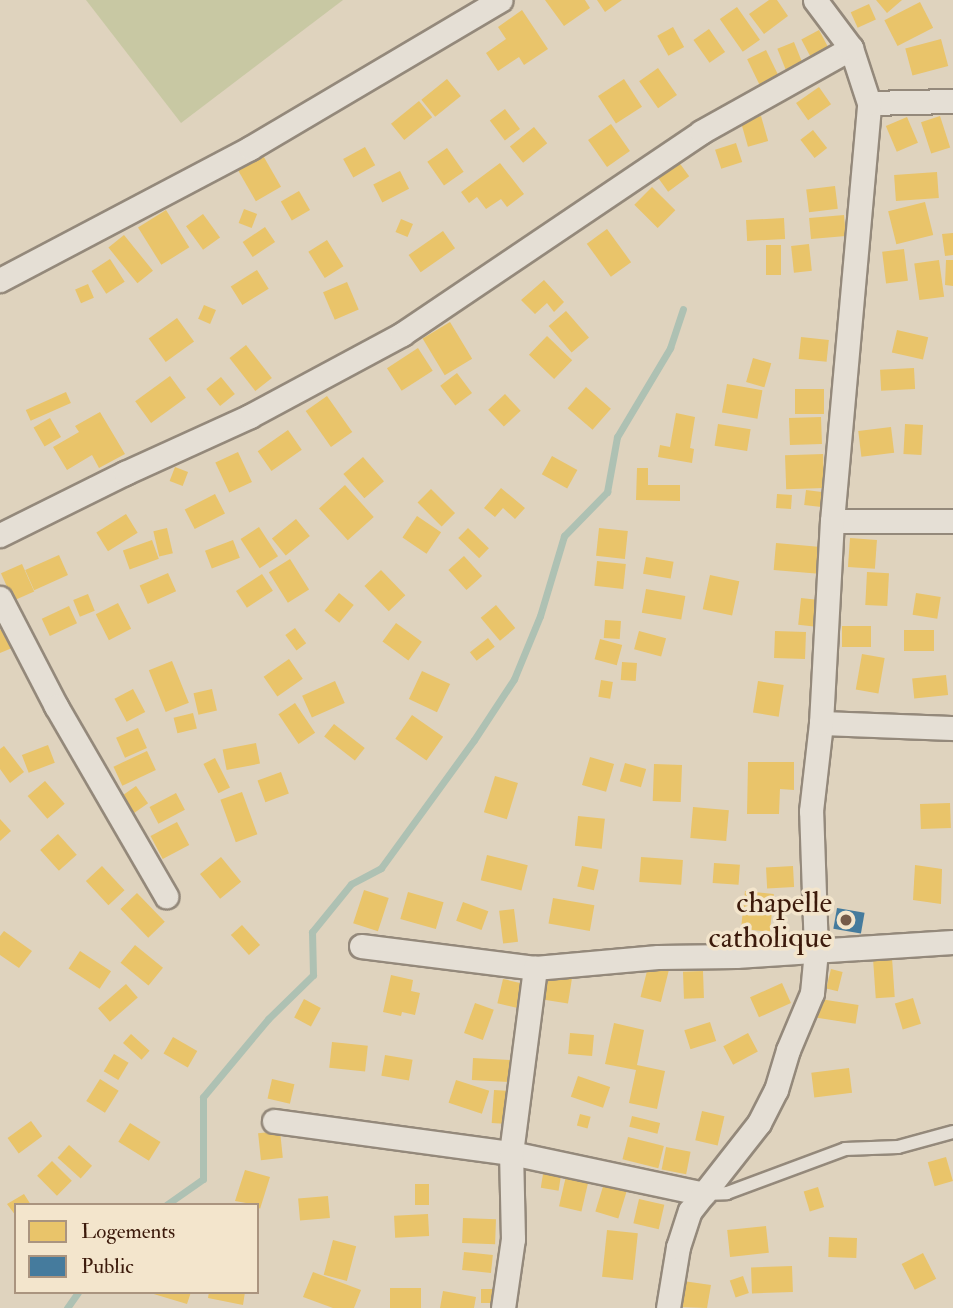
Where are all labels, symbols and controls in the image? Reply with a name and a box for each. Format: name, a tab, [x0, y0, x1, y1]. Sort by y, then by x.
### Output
place label: chapelle catholique	[709, 885, 832, 956]
marker: chapelle catholique	[838, 912, 854, 928]
legend	[14, 1203, 259, 1294]
text: Logements	[81, 1218, 175, 1245]
text: Public	[81, 1253, 134, 1280]

